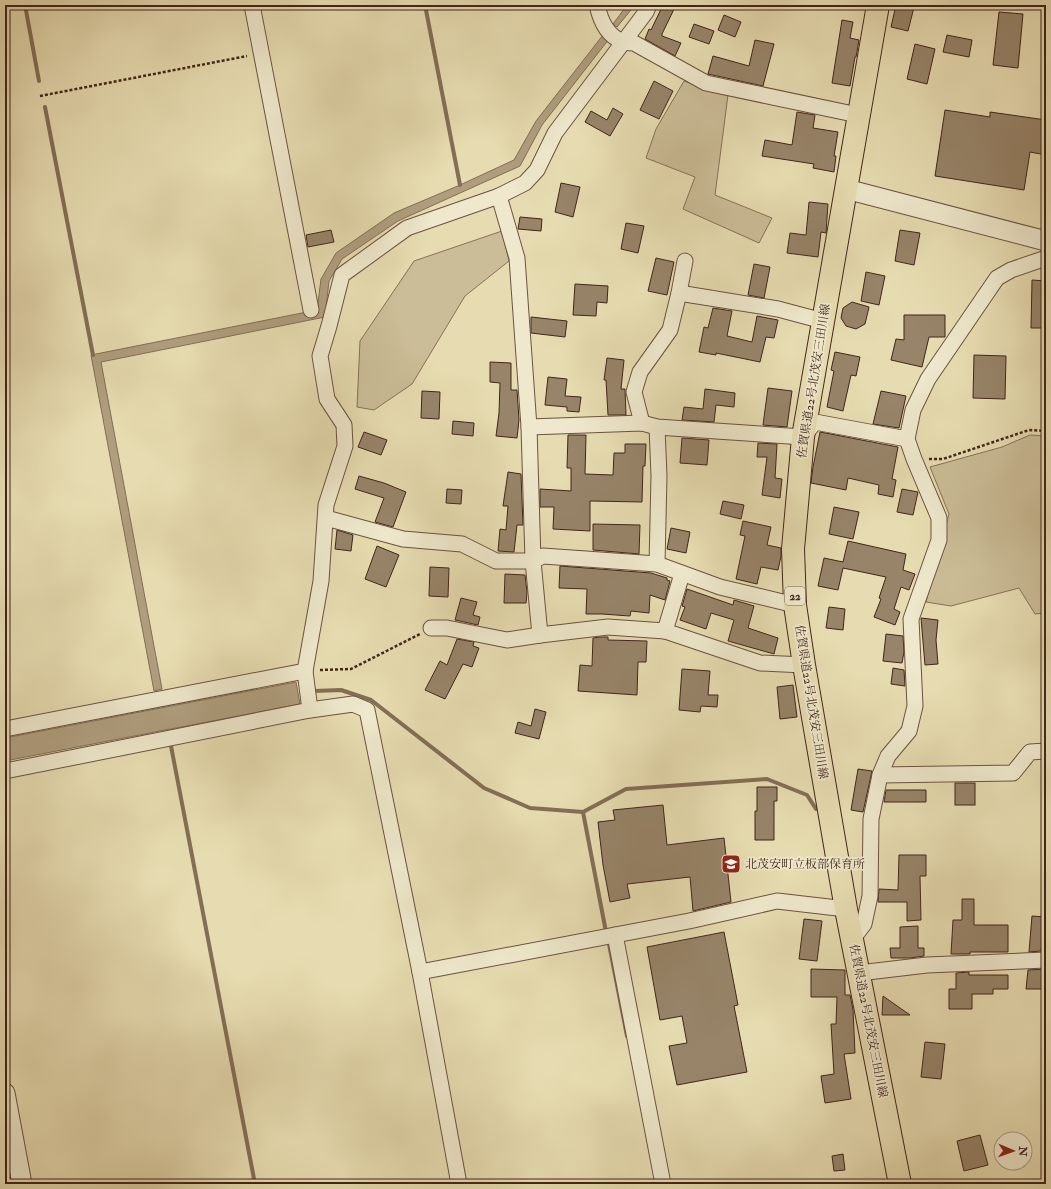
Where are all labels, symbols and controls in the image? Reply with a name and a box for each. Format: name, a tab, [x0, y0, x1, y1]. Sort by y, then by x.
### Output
street label: 佐賀県道22号北茂安三田川線	[794, 303, 834, 459]
road number: 22	[785, 587, 805, 605]
street label: 佐賀県道22号北茂安三田川線	[791, 624, 831, 780]
school or university icon: 北茂安町立板部保育所	[720, 853, 742, 875]
place label: 北茂安町立板部保育所	[745, 857, 865, 872]
street label: 佐賀県道22号北茂安三田川線	[846, 943, 890, 1099]
north arrow	[993, 1131, 1033, 1171]
text: N	[1016, 1145, 1029, 1158]

